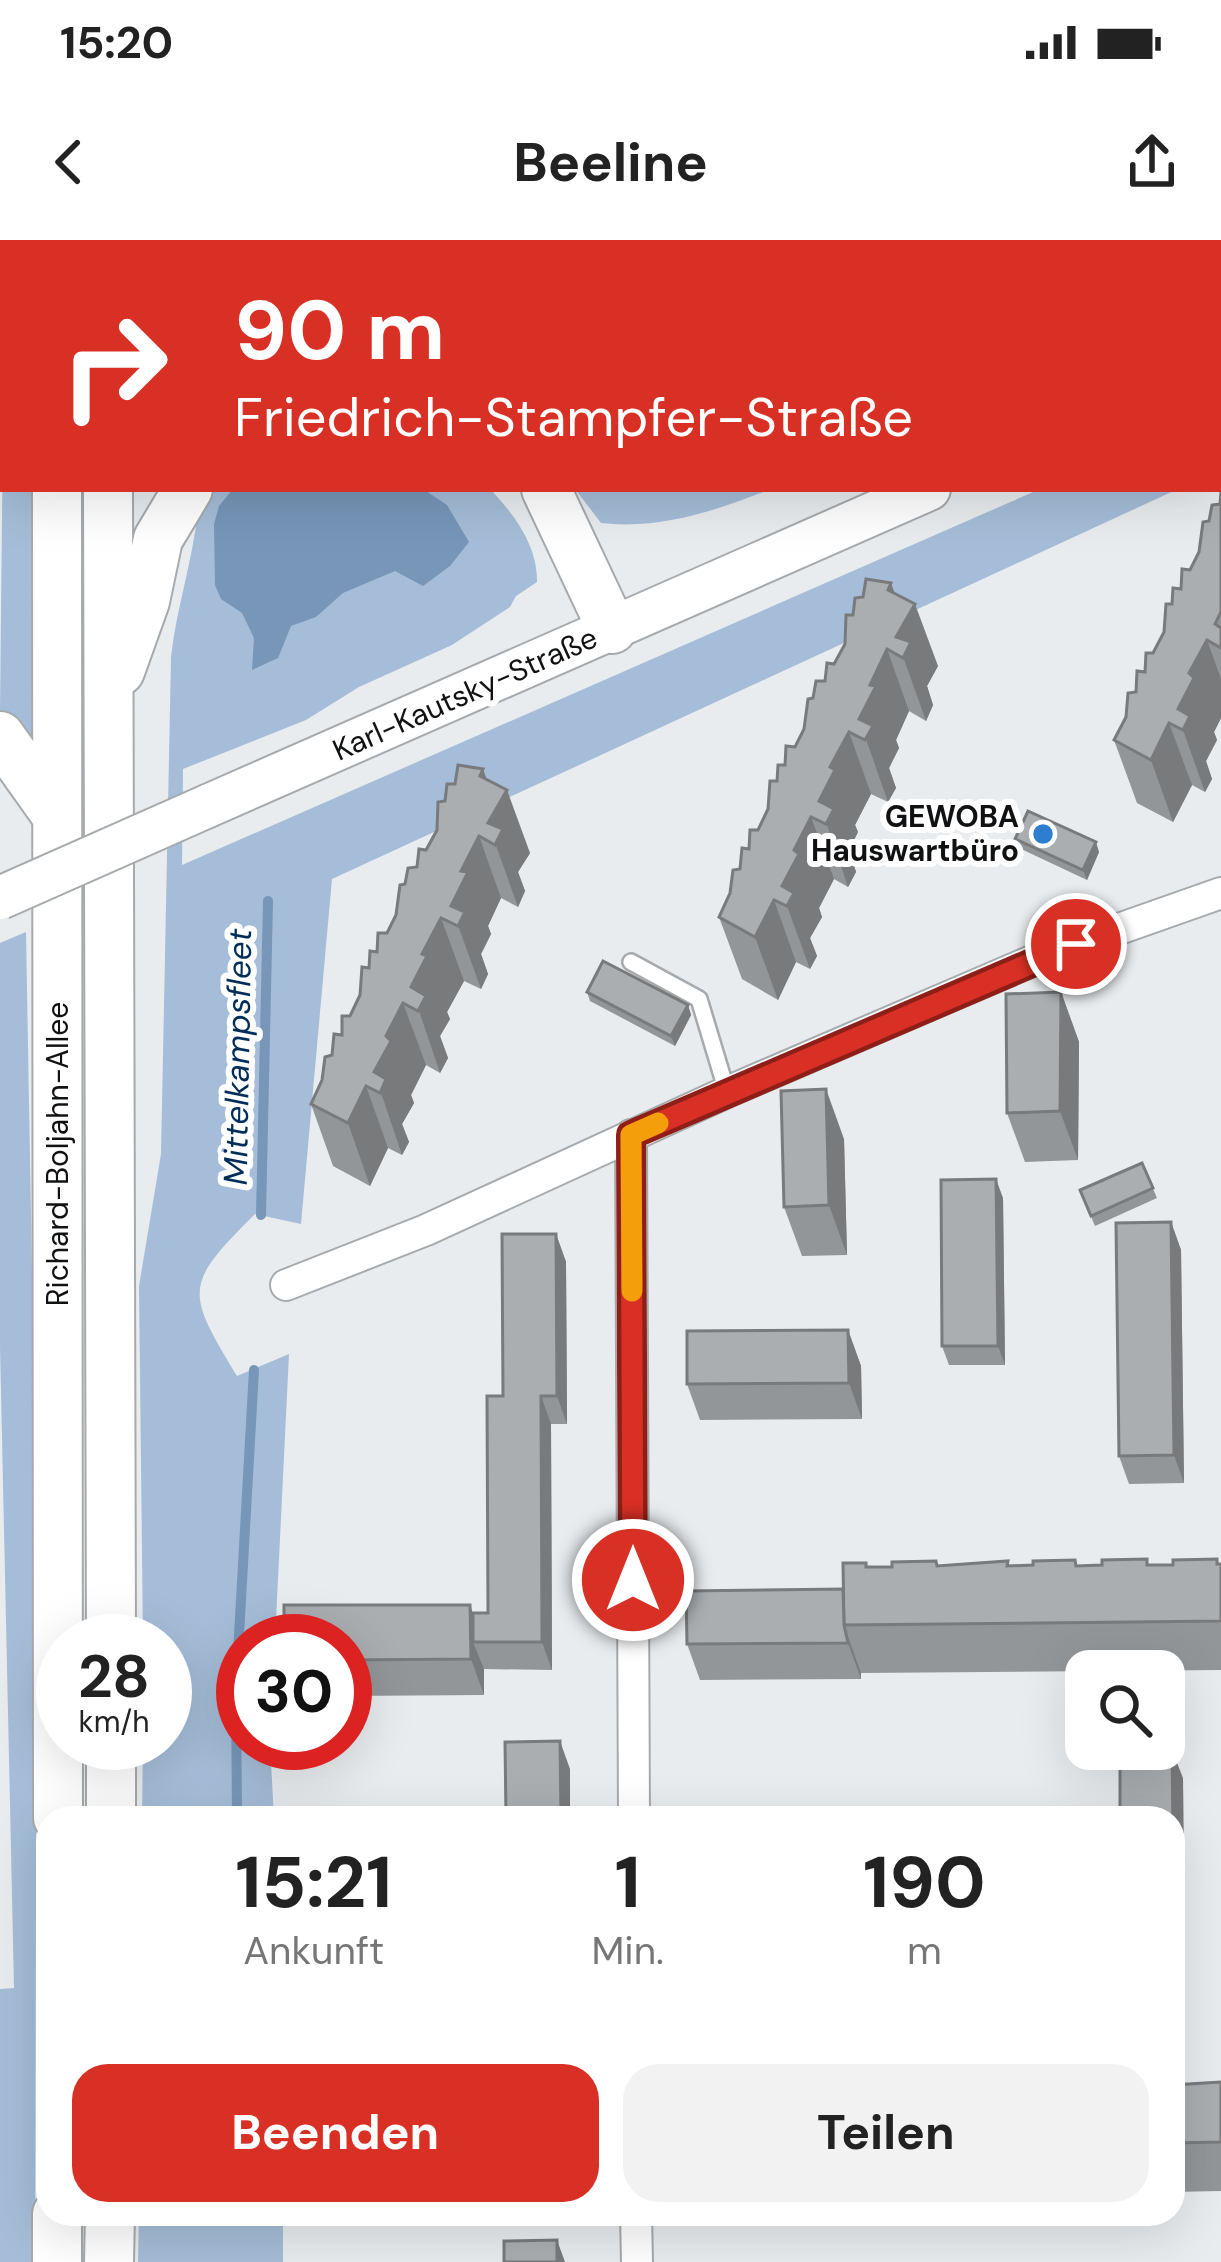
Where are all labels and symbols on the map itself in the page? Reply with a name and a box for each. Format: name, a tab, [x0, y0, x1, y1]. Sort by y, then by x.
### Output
street label: Karl-Kautsky-Straße	[326, 618, 603, 769]
place label: GEWOBA Hauswartbüro	[811, 797, 1019, 870]
marker: GEWOBA Hauswartbüro	[1030, 821, 1056, 847]
pin	[1025, 893, 1127, 995]
water label: Mittelkampsfleet	[214, 928, 261, 1186]
street label: Richard-Boljahn-Allee	[38, 1002, 77, 1306]
position arrow	[570, 1517, 696, 1643]
speed limit sign: 30	[216, 1614, 372, 1770]

